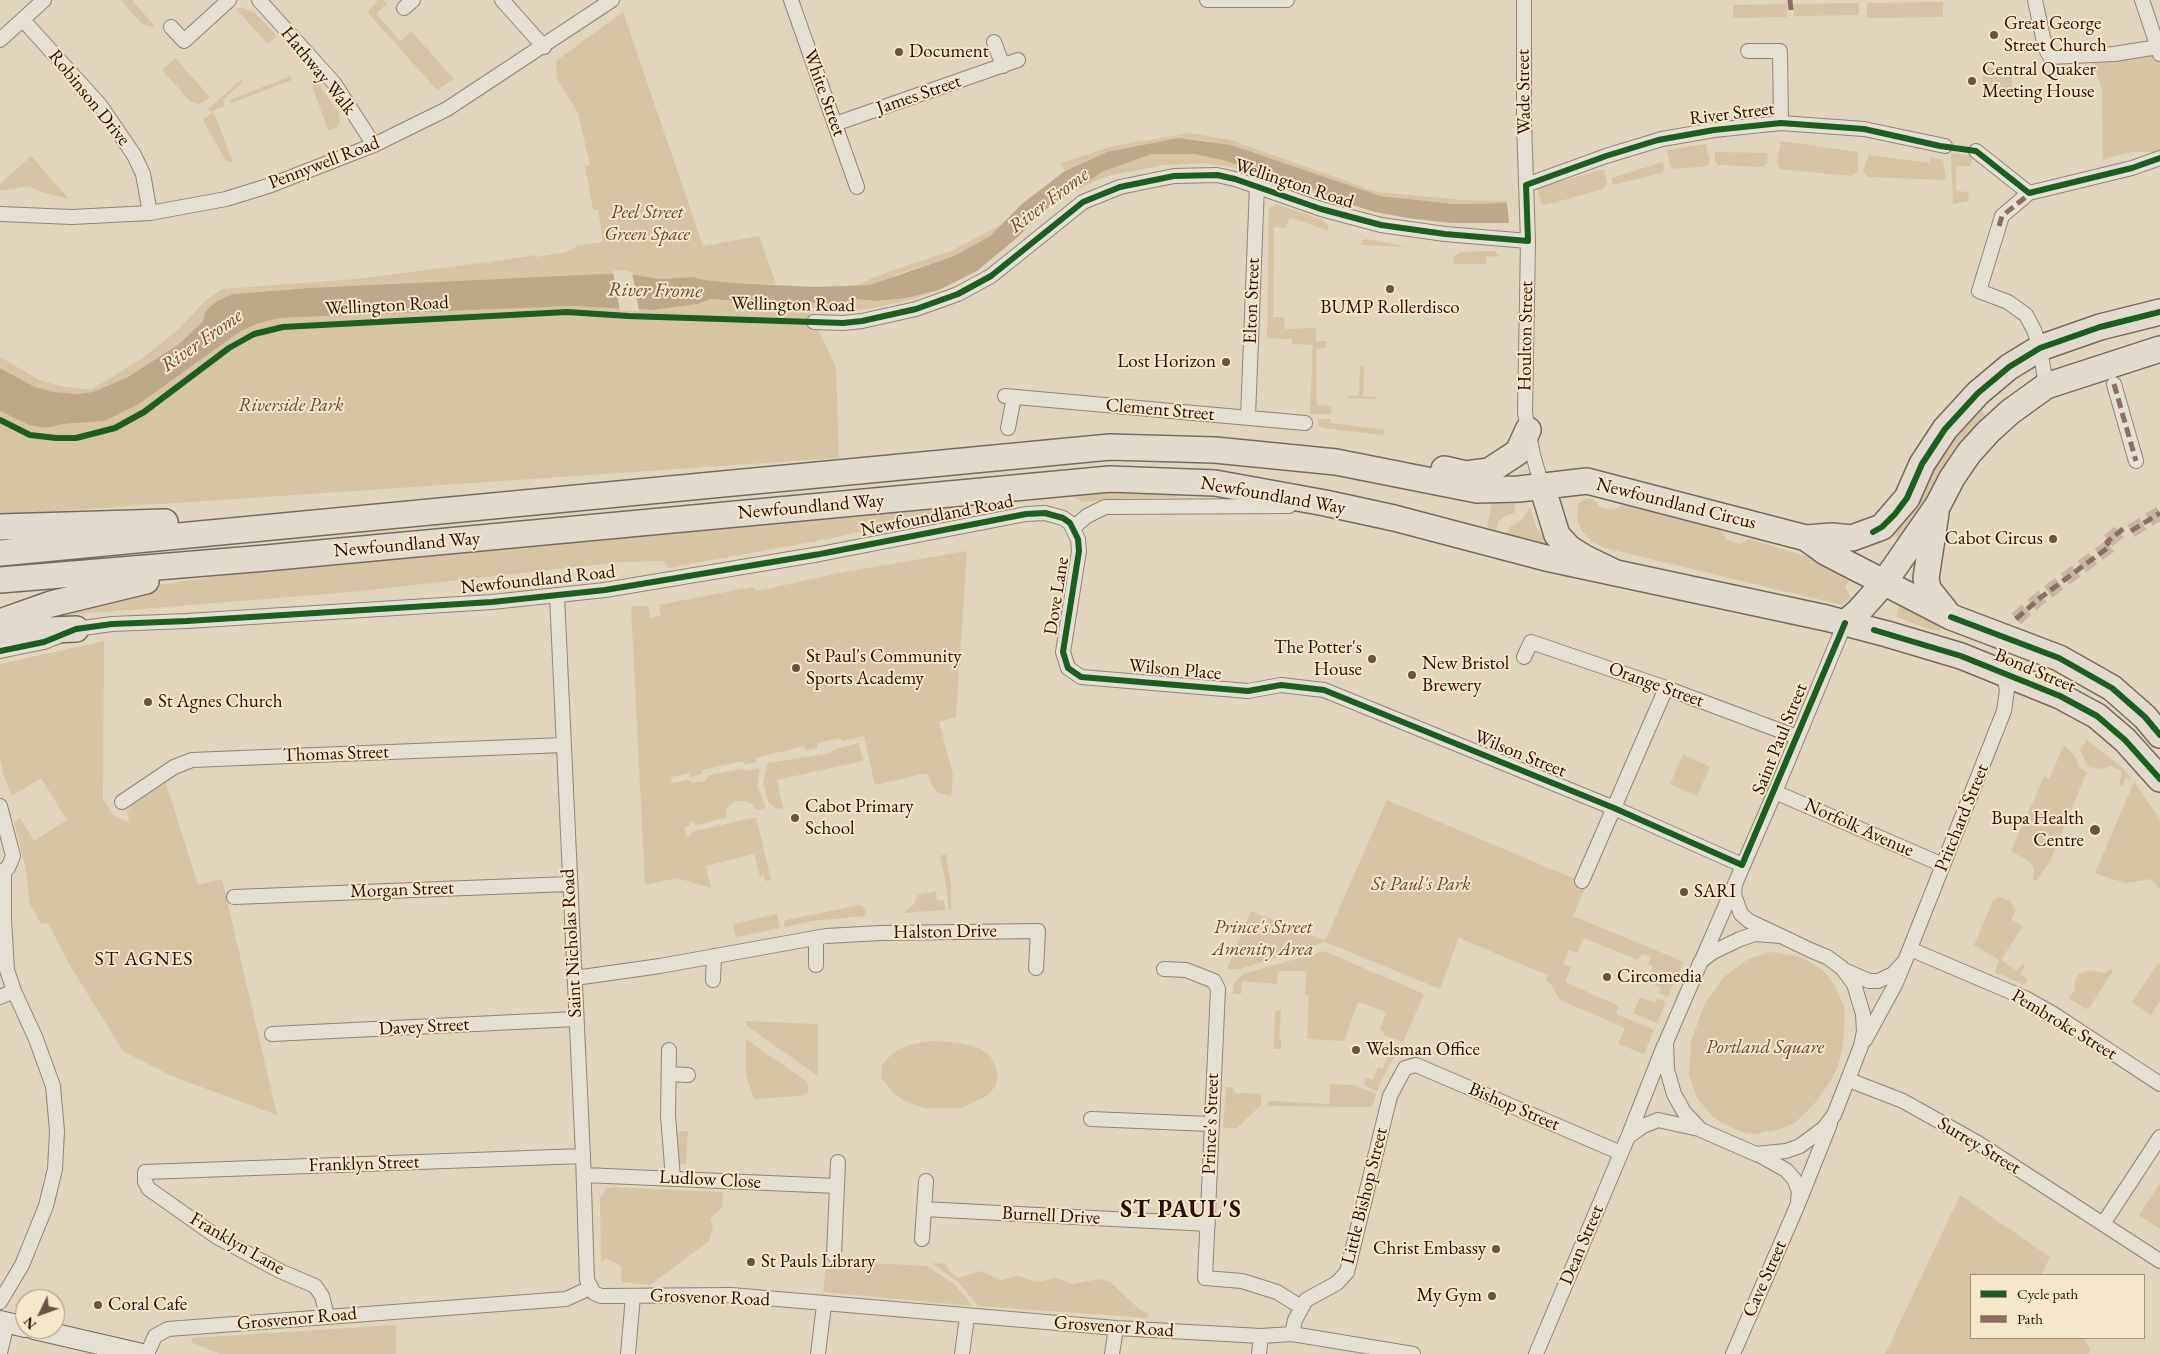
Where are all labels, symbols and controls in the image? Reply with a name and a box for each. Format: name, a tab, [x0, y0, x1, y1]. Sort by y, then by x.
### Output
place label: Great George Street Church	[2004, 13, 2107, 57]
street label: Hathway Walk	[275, 22, 361, 120]
marker: Great George Street Church	[1988, 29, 2000, 41]
place label: Document	[909, 41, 989, 63]
street label: Robinson Drive	[43, 45, 135, 151]
street label: White Street	[798, 46, 850, 140]
marker: Document	[893, 46, 905, 58]
street label: Wade Street	[1512, 49, 1536, 135]
place label: Central Quaker Meeting House	[1982, 59, 2096, 103]
street label: James Street	[874, 70, 964, 120]
marker: Central Quaker Meeting House	[1966, 75, 1978, 87]
street label: River Street	[1688, 97, 1776, 131]
street label: Pennywell Road	[265, 131, 383, 195]
street label: Wellington Road	[1232, 154, 1356, 214]
water label: River Frome	[1004, 163, 1094, 239]
park label: Peel Street Green Space	[604, 202, 690, 246]
street label: Elton Street	[1239, 258, 1265, 344]
water label: River Frome	[608, 278, 702, 304]
street label: Houlton Street	[1514, 281, 1538, 391]
marker: BUMP Rollerdisco	[1384, 283, 1396, 295]
street label: Wellington Road	[325, 291, 449, 321]
street label: Wellington Road	[731, 293, 855, 317]
place label: BUMP Rollerdisco	[1320, 297, 1460, 319]
water label: River Frome	[157, 304, 247, 378]
place label: Lost Horizon	[1117, 351, 1216, 373]
marker: Lost Horizon	[1220, 356, 1232, 368]
street label: Clement Street	[1105, 394, 1215, 426]
park label: Riverside Park	[238, 395, 344, 417]
street label: Newfoundland Way	[1199, 472, 1347, 520]
street label: Newfoundland Circus	[1594, 473, 1758, 535]
street label: Newfoundland Way	[737, 489, 885, 525]
street label: Newfoundland Road	[859, 490, 1015, 542]
street label: Newfoundland Way	[333, 527, 481, 563]
place label: Cabot Circus	[1945, 528, 2043, 550]
marker: Cabot Circus	[2047, 533, 2059, 545]
street label: Dove Lane	[1040, 555, 1074, 637]
street label: Newfoundland Road	[460, 561, 616, 599]
place label: The Potter's House	[1274, 637, 1362, 681]
street label: Bond Street	[1991, 644, 2079, 698]
place label: St Paul's Community Sports Academy	[806, 646, 961, 690]
marker: The Potter's House	[1366, 653, 1378, 665]
place label: New Bristol Brewery	[1422, 653, 1509, 697]
street label: Wilson Place	[1128, 655, 1222, 685]
street label: Orange Street	[1605, 657, 1707, 713]
marker: St Paul's Community Sports Academy	[790, 662, 802, 674]
marker: New Bristol Brewery	[1406, 669, 1418, 681]
street label: Saint Paul Street	[1747, 680, 1813, 798]
place label: St Agnes Church	[158, 691, 283, 713]
marker: St Agnes Church	[142, 696, 154, 708]
street label: Wilson Street	[1471, 725, 1569, 783]
street label: Thomas Street	[283, 741, 389, 767]
street label: Pritchard Street	[1930, 761, 1994, 875]
street label: Norfolk Avenue	[1801, 794, 1917, 862]
place label: Cabot Primary School	[805, 796, 914, 840]
place label: Bupa Health Centre	[1991, 808, 2084, 852]
marker: Cabot Primary School	[789, 812, 801, 824]
marker: Bupa Health Centre	[2088, 823, 2102, 837]
street label: Saint Nicholas Road	[557, 868, 587, 1018]
park label: St Paul's Park	[1371, 874, 1471, 896]
street label: Morgan Street	[350, 877, 454, 903]
place label: SARI	[1694, 881, 1736, 903]
marker: SARI	[1678, 886, 1690, 898]
park label: Prince's Street Amenity Area	[1212, 917, 1314, 961]
street label: Halston Drive	[893, 920, 997, 944]
district label: ST AGNES	[94, 948, 194, 972]
place label: Circomedia	[1617, 966, 1702, 988]
marker: Circomedia	[1601, 971, 1613, 983]
street label: Pembroke Street	[2007, 985, 2121, 1065]
street label: Davey Street	[378, 1013, 470, 1041]
park label: Portland Square	[1706, 1037, 1824, 1059]
place label: Welsman Office	[1366, 1039, 1480, 1061]
marker: Welsman Office	[1350, 1044, 1362, 1056]
street label: Prince's Street	[1198, 1073, 1224, 1175]
street label: Bishop Street	[1465, 1078, 1563, 1136]
street label: Surrey Street	[1933, 1112, 2025, 1180]
street label: Little Bishop Street	[1337, 1125, 1393, 1267]
street label: Franklyn Street	[308, 1151, 420, 1177]
street label: Ludlow Close	[658, 1166, 762, 1194]
district label: ST PAUL'S	[1119, 1196, 1243, 1224]
street label: Dean Street	[1555, 1201, 1609, 1289]
street label: Burnell Drive	[1001, 1202, 1101, 1230]
street label: Franklyn Lane	[186, 1208, 288, 1280]
street label: Cave Street	[1738, 1237, 1792, 1321]
place label: Christ Embassy	[1373, 1238, 1486, 1260]
marker: Christ Embassy	[1490, 1243, 1502, 1255]
place label: St Pauls Library	[761, 1251, 875, 1273]
marker: St Pauls Library	[745, 1256, 757, 1268]
legend	[1970, 1274, 2145, 1339]
text: Cycle path	[2017, 1284, 2078, 1303]
street label: Grosvenor Road	[649, 1285, 771, 1311]
place label: My Gym	[1417, 1285, 1482, 1307]
north arrow	[15, 1289, 65, 1339]
marker: My Gym	[1486, 1290, 1498, 1302]
place label: Coral Cafe	[108, 1294, 187, 1316]
marker: Coral Cafe	[92, 1299, 104, 1311]
street label: Grosvenor Road	[236, 1302, 358, 1336]
text: Path	[2017, 1309, 2043, 1328]
street label: Grosvenor Road	[1053, 1311, 1175, 1343]
text: N	[19, 1313, 40, 1334]

